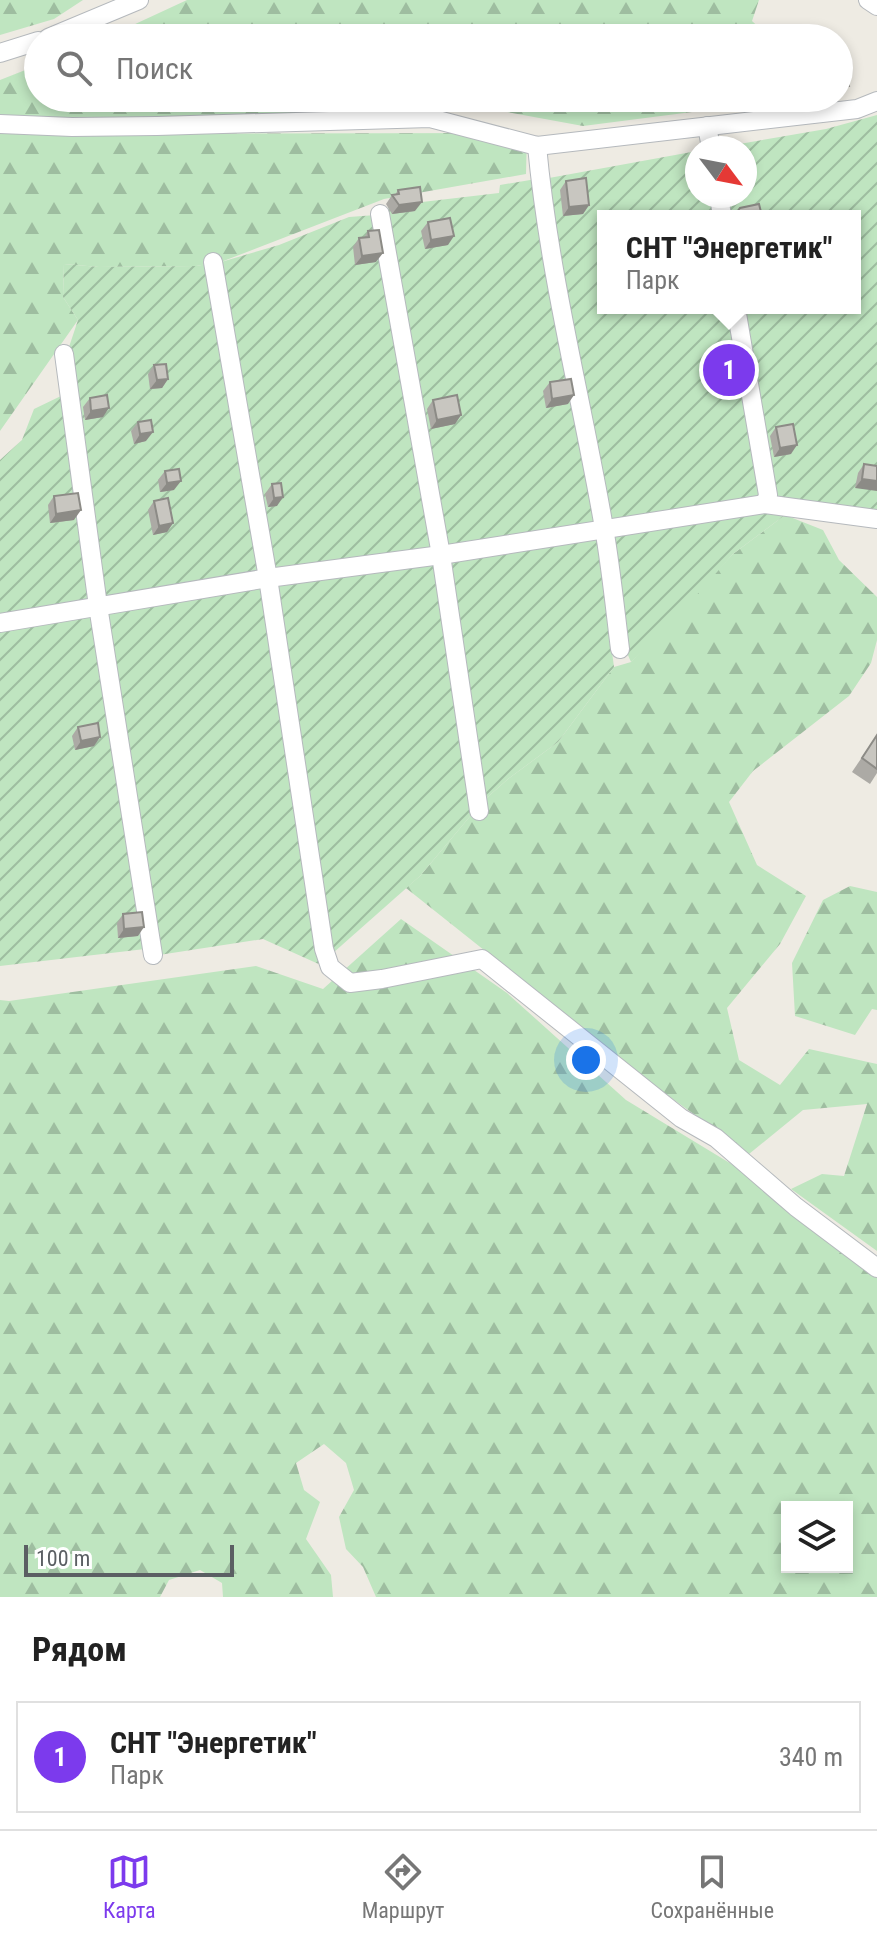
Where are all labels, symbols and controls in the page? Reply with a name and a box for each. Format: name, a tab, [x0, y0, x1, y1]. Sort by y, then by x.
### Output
search box	[24, 24, 853, 112]
icon: search	[52, 46, 96, 90]
text: Поиск	[116, 51, 193, 86]
north arrow	[685, 136, 757, 208]
popup	[597, 210, 861, 314]
text: СНТ "Энергетик"	[626, 230, 832, 265]
text: Парк	[626, 265, 680, 295]
pin: 1	[703, 340, 755, 400]
your location	[566, 1040, 606, 1080]
map controls	[781, 1501, 853, 1573]
button: layers	[781, 1501, 853, 1573]
scale bar	[24, 1541, 234, 1577]
text: 100 m	[36, 1546, 90, 1571]
text: Рядом	[32, 1629, 127, 1669]
text: СНТ "Энергетик"	[110, 1725, 317, 1760]
text: 1	[53, 1742, 67, 1772]
text: 340 m	[779, 1742, 843, 1772]
text: Парк	[110, 1760, 164, 1790]
tab: Карта	[103, 1850, 156, 1923]
tab: Маршрут	[362, 1850, 444, 1923]
tab: Сохранённые	[650, 1850, 774, 1923]

